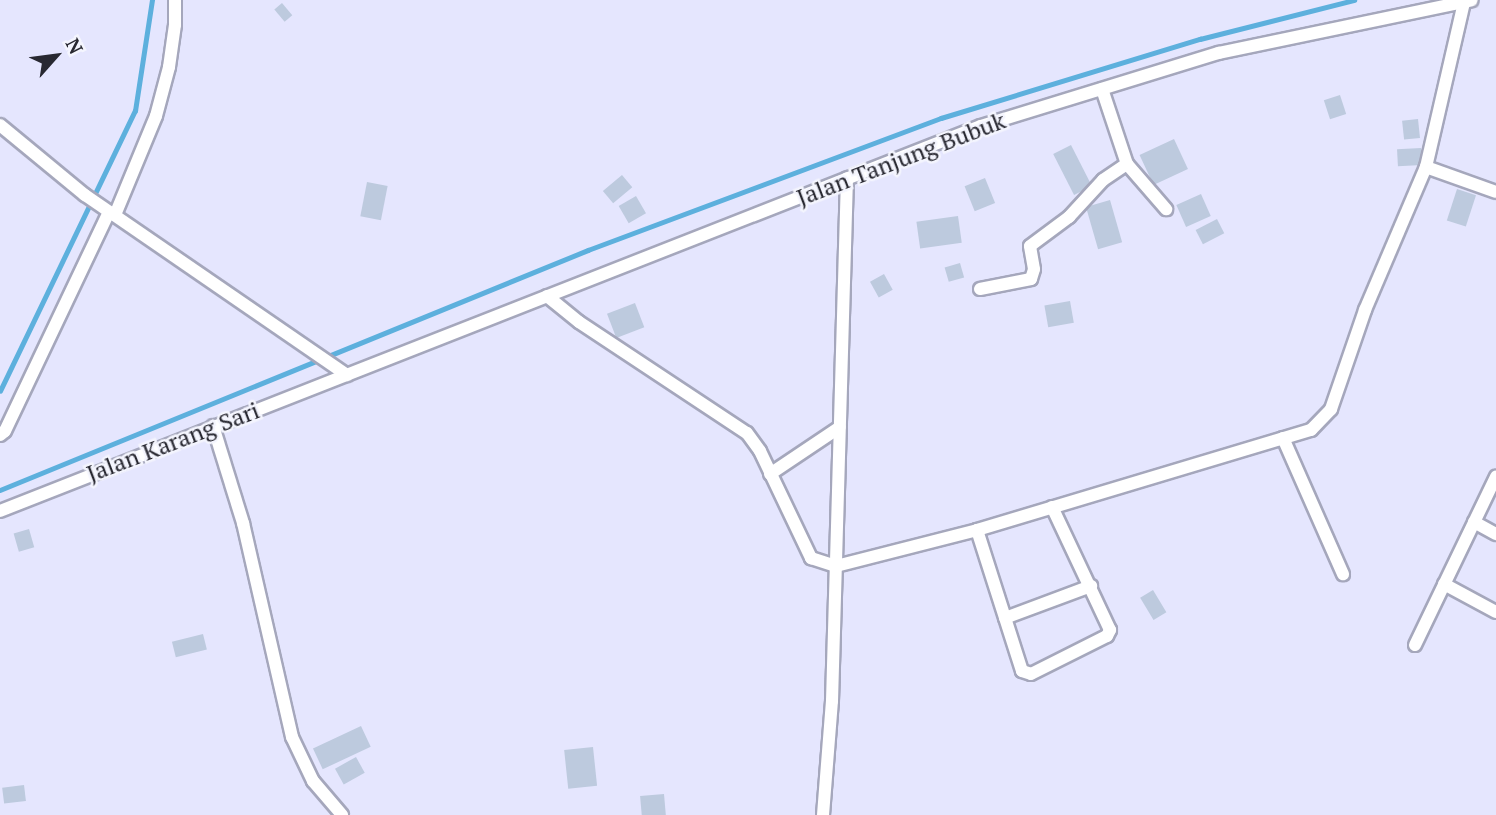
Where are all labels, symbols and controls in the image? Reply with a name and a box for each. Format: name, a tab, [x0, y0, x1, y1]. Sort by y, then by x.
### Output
north arrow	[21, 21, 91, 91]
text: N	[61, 34, 89, 58]
street label: Jalan Tanjung Bubuk	[792, 106, 1010, 212]
street label: Jalan Karang Sari	[82, 396, 264, 488]

